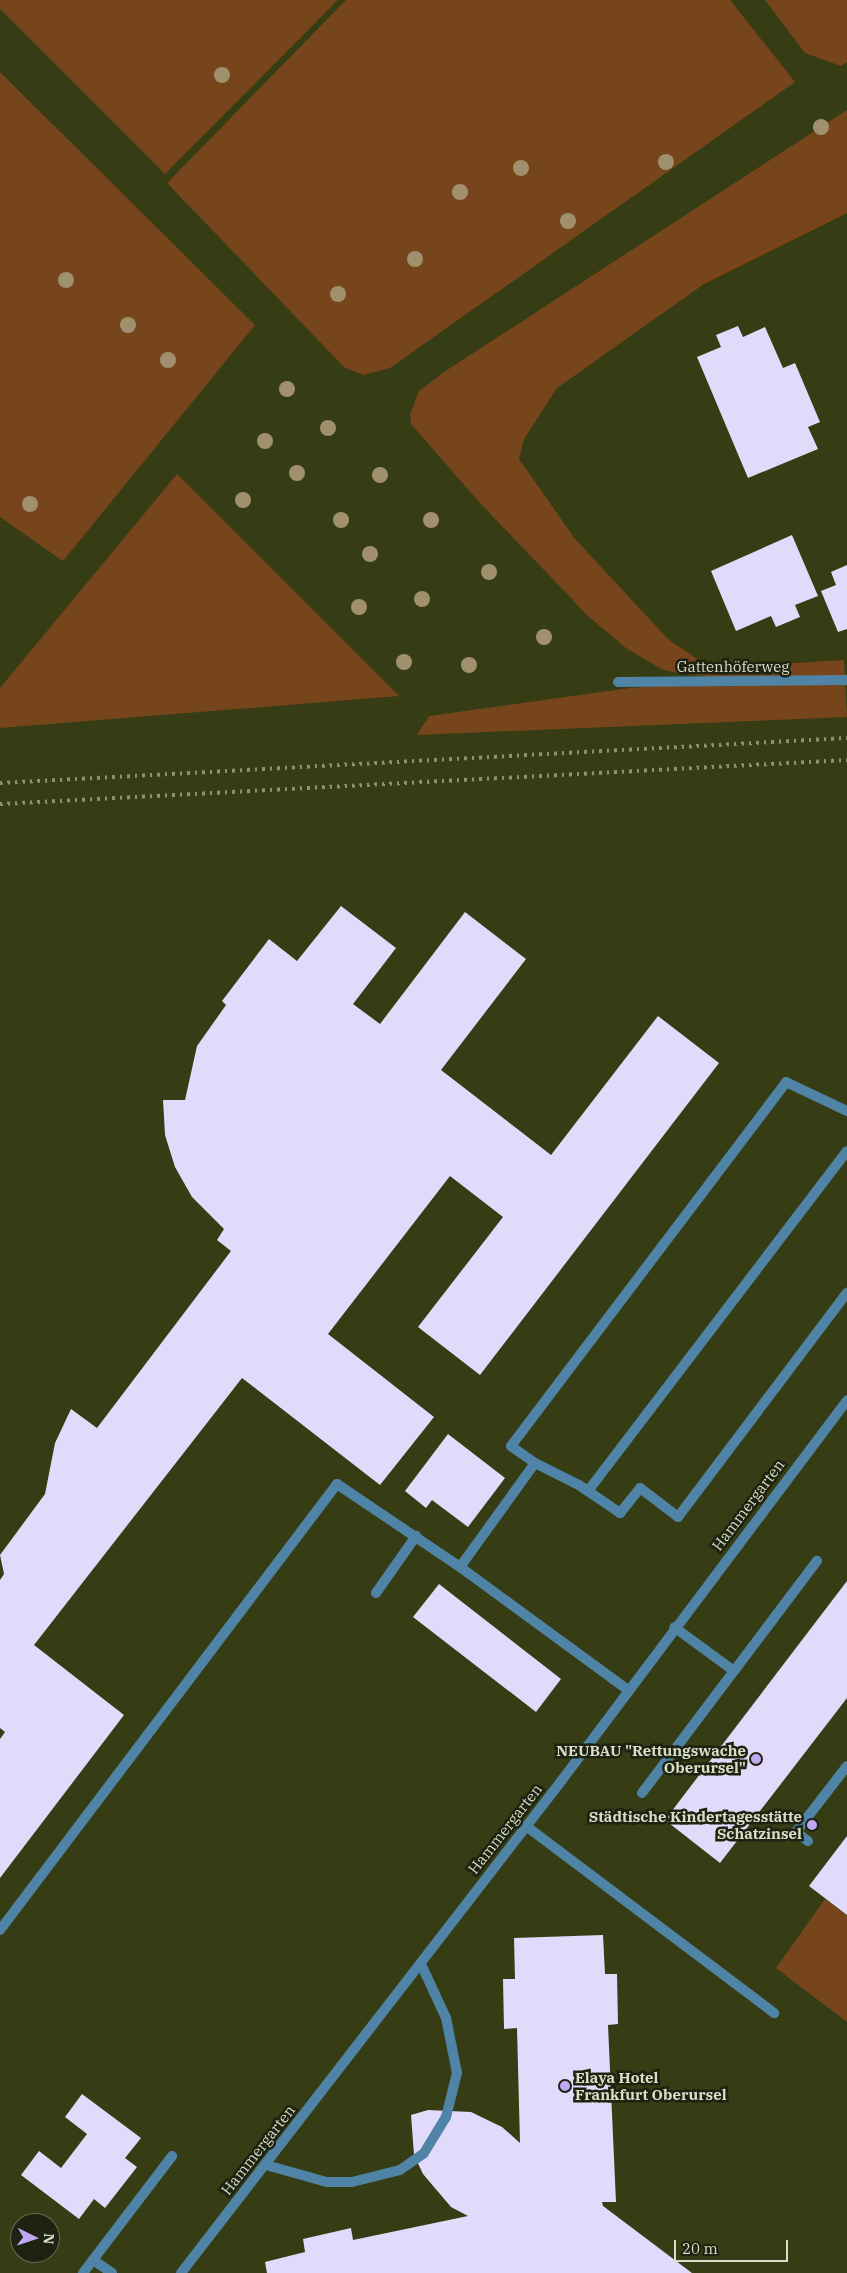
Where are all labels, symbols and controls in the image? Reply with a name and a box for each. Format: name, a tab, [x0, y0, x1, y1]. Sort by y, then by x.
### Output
street label: Gattenhöferweg	[677, 658, 789, 676]
street label: Hammergarten	[708, 1456, 788, 1554]
place label: NEUBAU "Rettungswache Oberursel"	[556, 1741, 746, 1776]
marker: NEUBAU "Rettungswache Oberursel"	[750, 1753, 762, 1765]
street label: Hammergarten	[464, 1780, 546, 1878]
place label: Städtische Kindertagesstätte Schatzinsel	[589, 1807, 802, 1842]
marker: Städtische Kindertagesstätte Schatzinsel	[806, 1819, 818, 1831]
place label: Elaya Hotel Frankfurt Oberursel	[575, 2068, 727, 2103]
marker: Elaya Hotel Frankfurt Oberursel	[559, 2080, 571, 2092]
street label: Hammergarten	[217, 2101, 299, 2199]
north arrow	[10, 2213, 60, 2263]
scale bar	[677, 2230, 791, 2262]
text: N	[40, 2233, 58, 2245]
text: 20 m	[682, 2239, 718, 2258]

